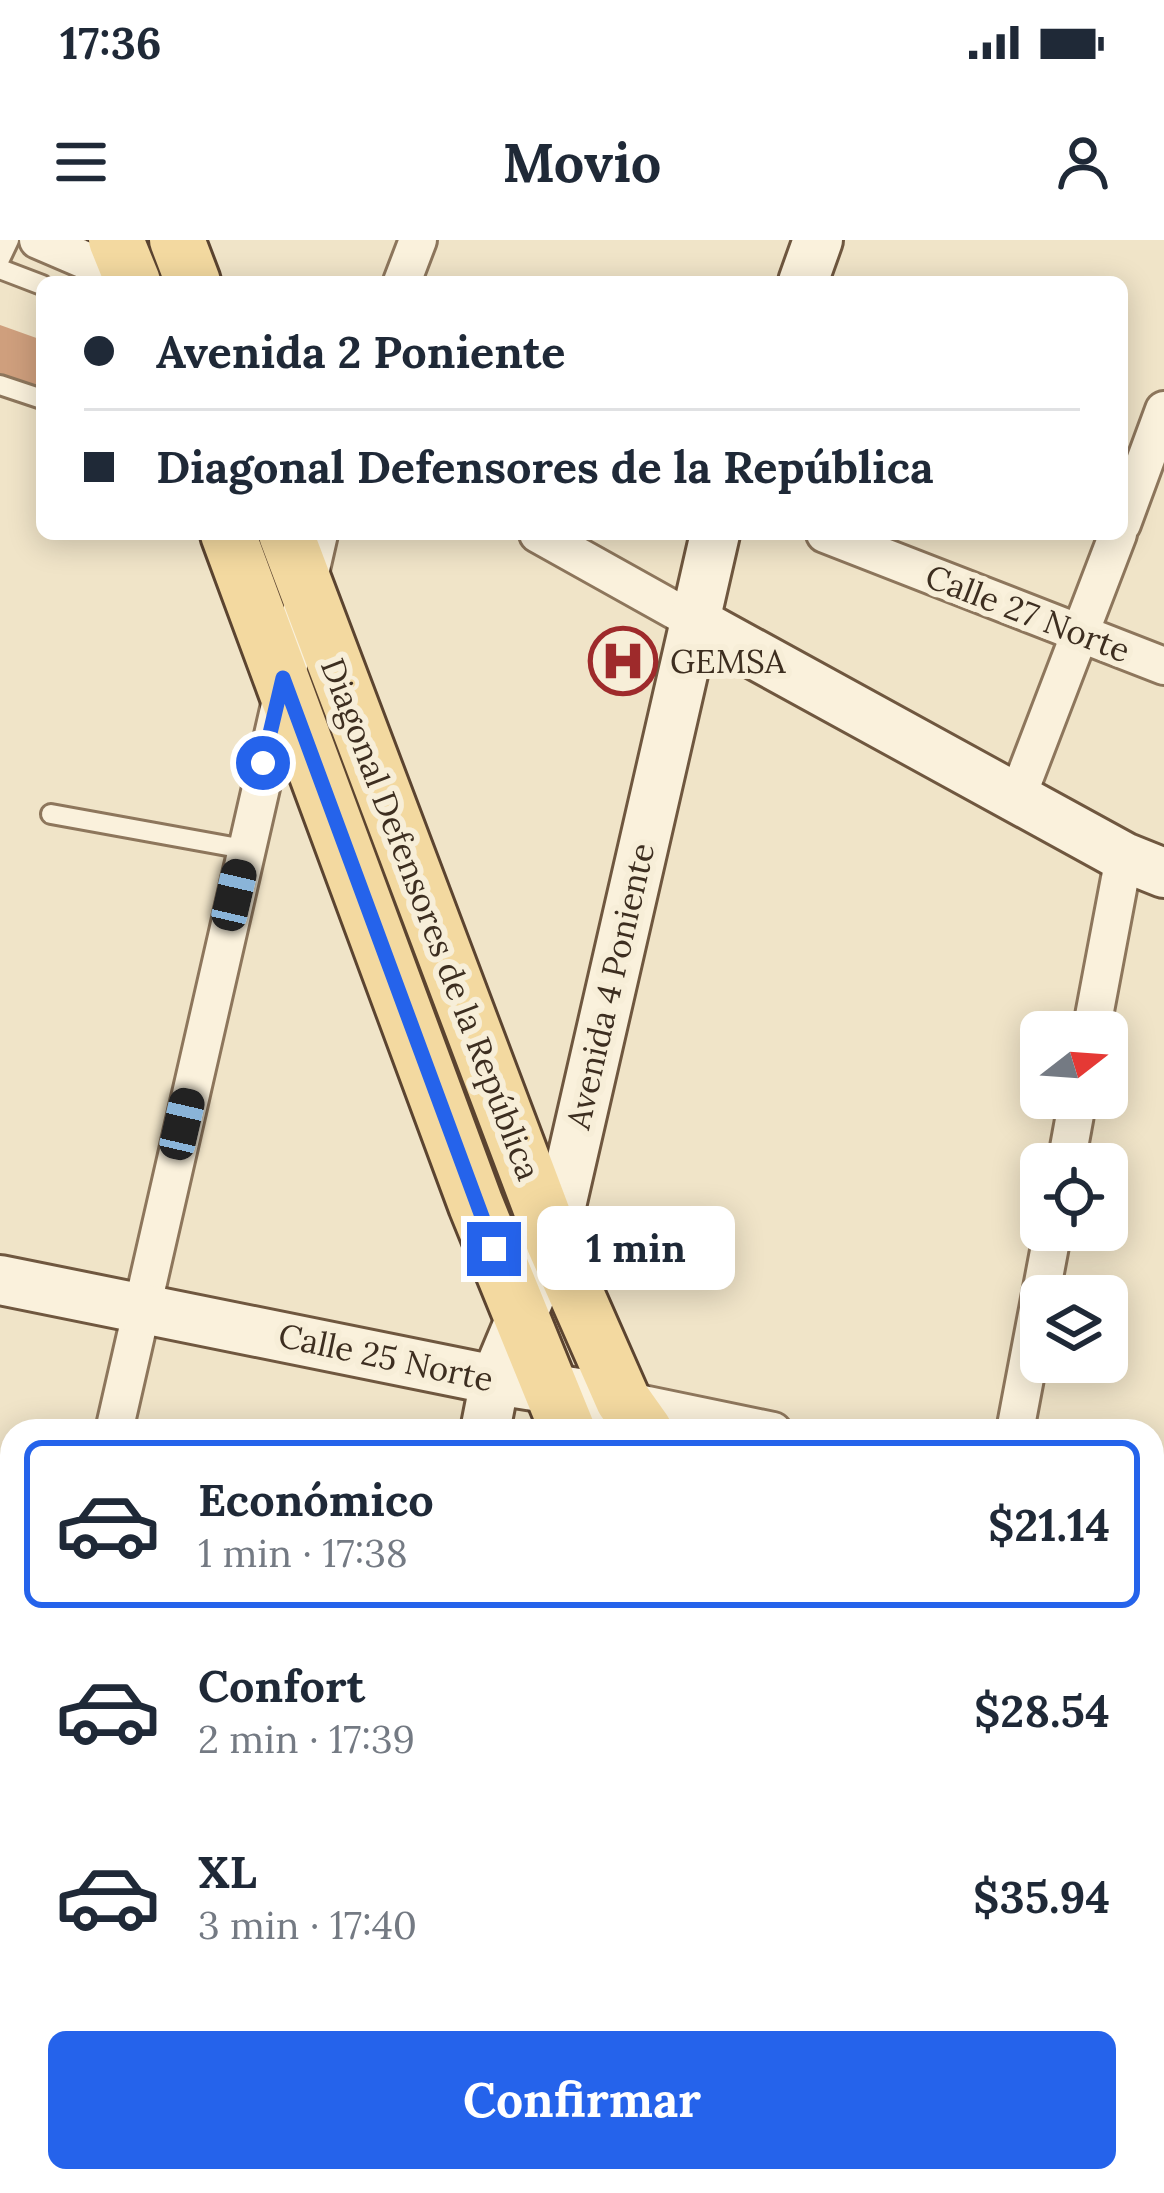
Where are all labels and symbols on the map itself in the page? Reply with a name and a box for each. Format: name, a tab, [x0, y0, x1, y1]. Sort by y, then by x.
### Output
street label: Calle 27 Norte	[920, 555, 1136, 671]
hospital icon: GEMSA	[588, 626, 658, 696]
place label: GEMSA	[670, 640, 787, 682]
street label: Diagonal Defensores de la República	[312, 652, 550, 1186]
route start	[236, 736, 290, 790]
street label: Avenida 4 Poniente	[556, 839, 663, 1134]
car	[208, 856, 260, 934]
north arrow	[1020, 1011, 1128, 1119]
car	[156, 1085, 208, 1163]
callout: 1 min	[536, 1207, 734, 1291]
route end	[467, 1222, 521, 1276]
street label: Calle 25 Norte	[275, 1314, 497, 1400]

